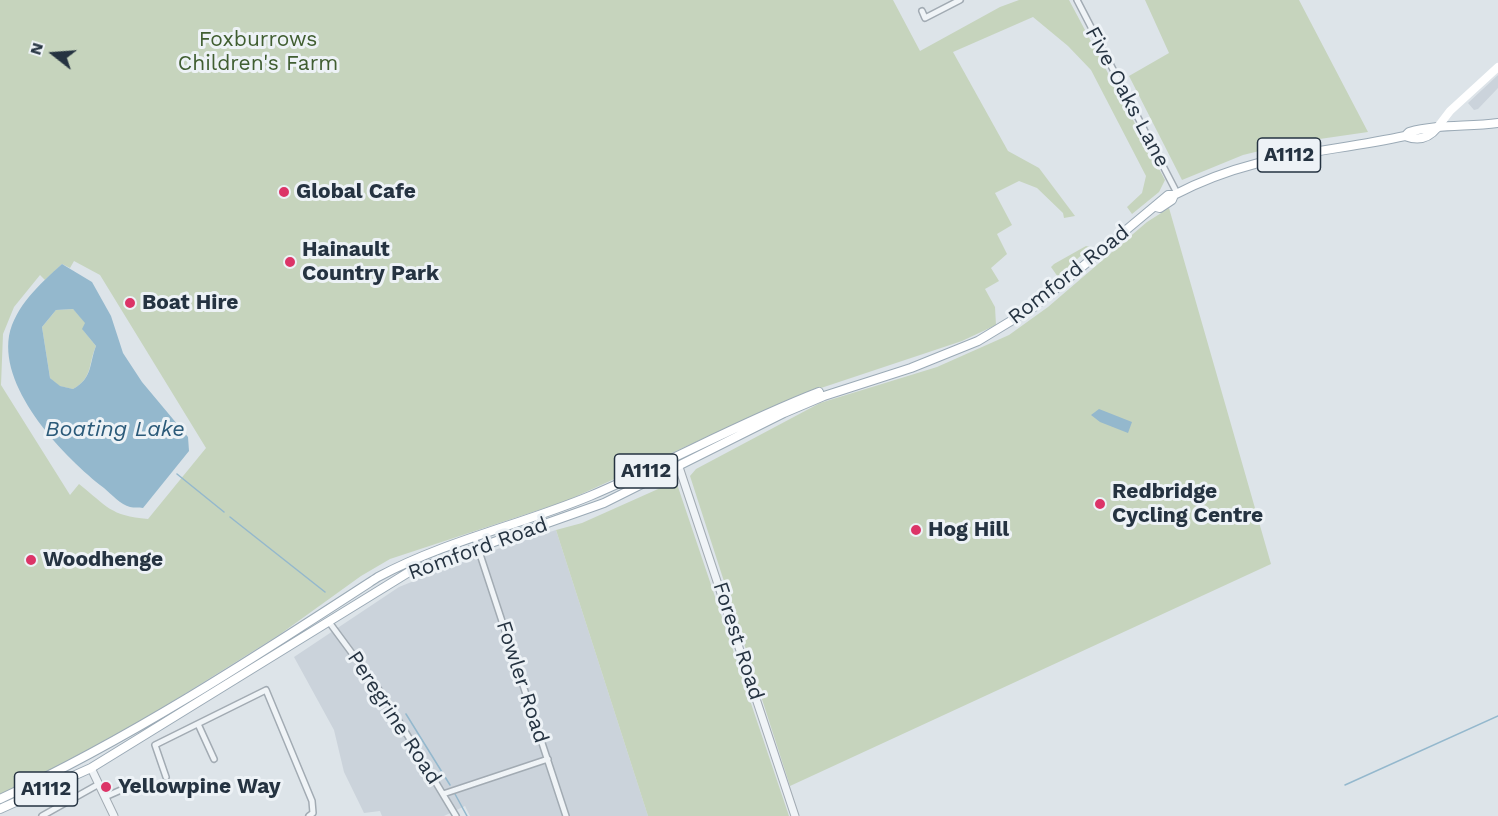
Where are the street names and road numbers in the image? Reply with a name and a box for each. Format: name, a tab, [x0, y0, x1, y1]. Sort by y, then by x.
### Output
street label: Five Oaks Lane	[1079, 22, 1175, 172]
road number: A1112	[1258, 138, 1320, 172]
street label: Romford Road	[1004, 220, 1134, 330]
road number: A1112	[614, 454, 678, 488]
street label: Romford Road	[405, 512, 551, 586]
street label: Forest Road	[707, 579, 769, 703]
street label: Fowler Road	[490, 618, 554, 746]
street label: Peregrine Road	[342, 647, 446, 789]
road number: A1112	[15, 772, 78, 806]

